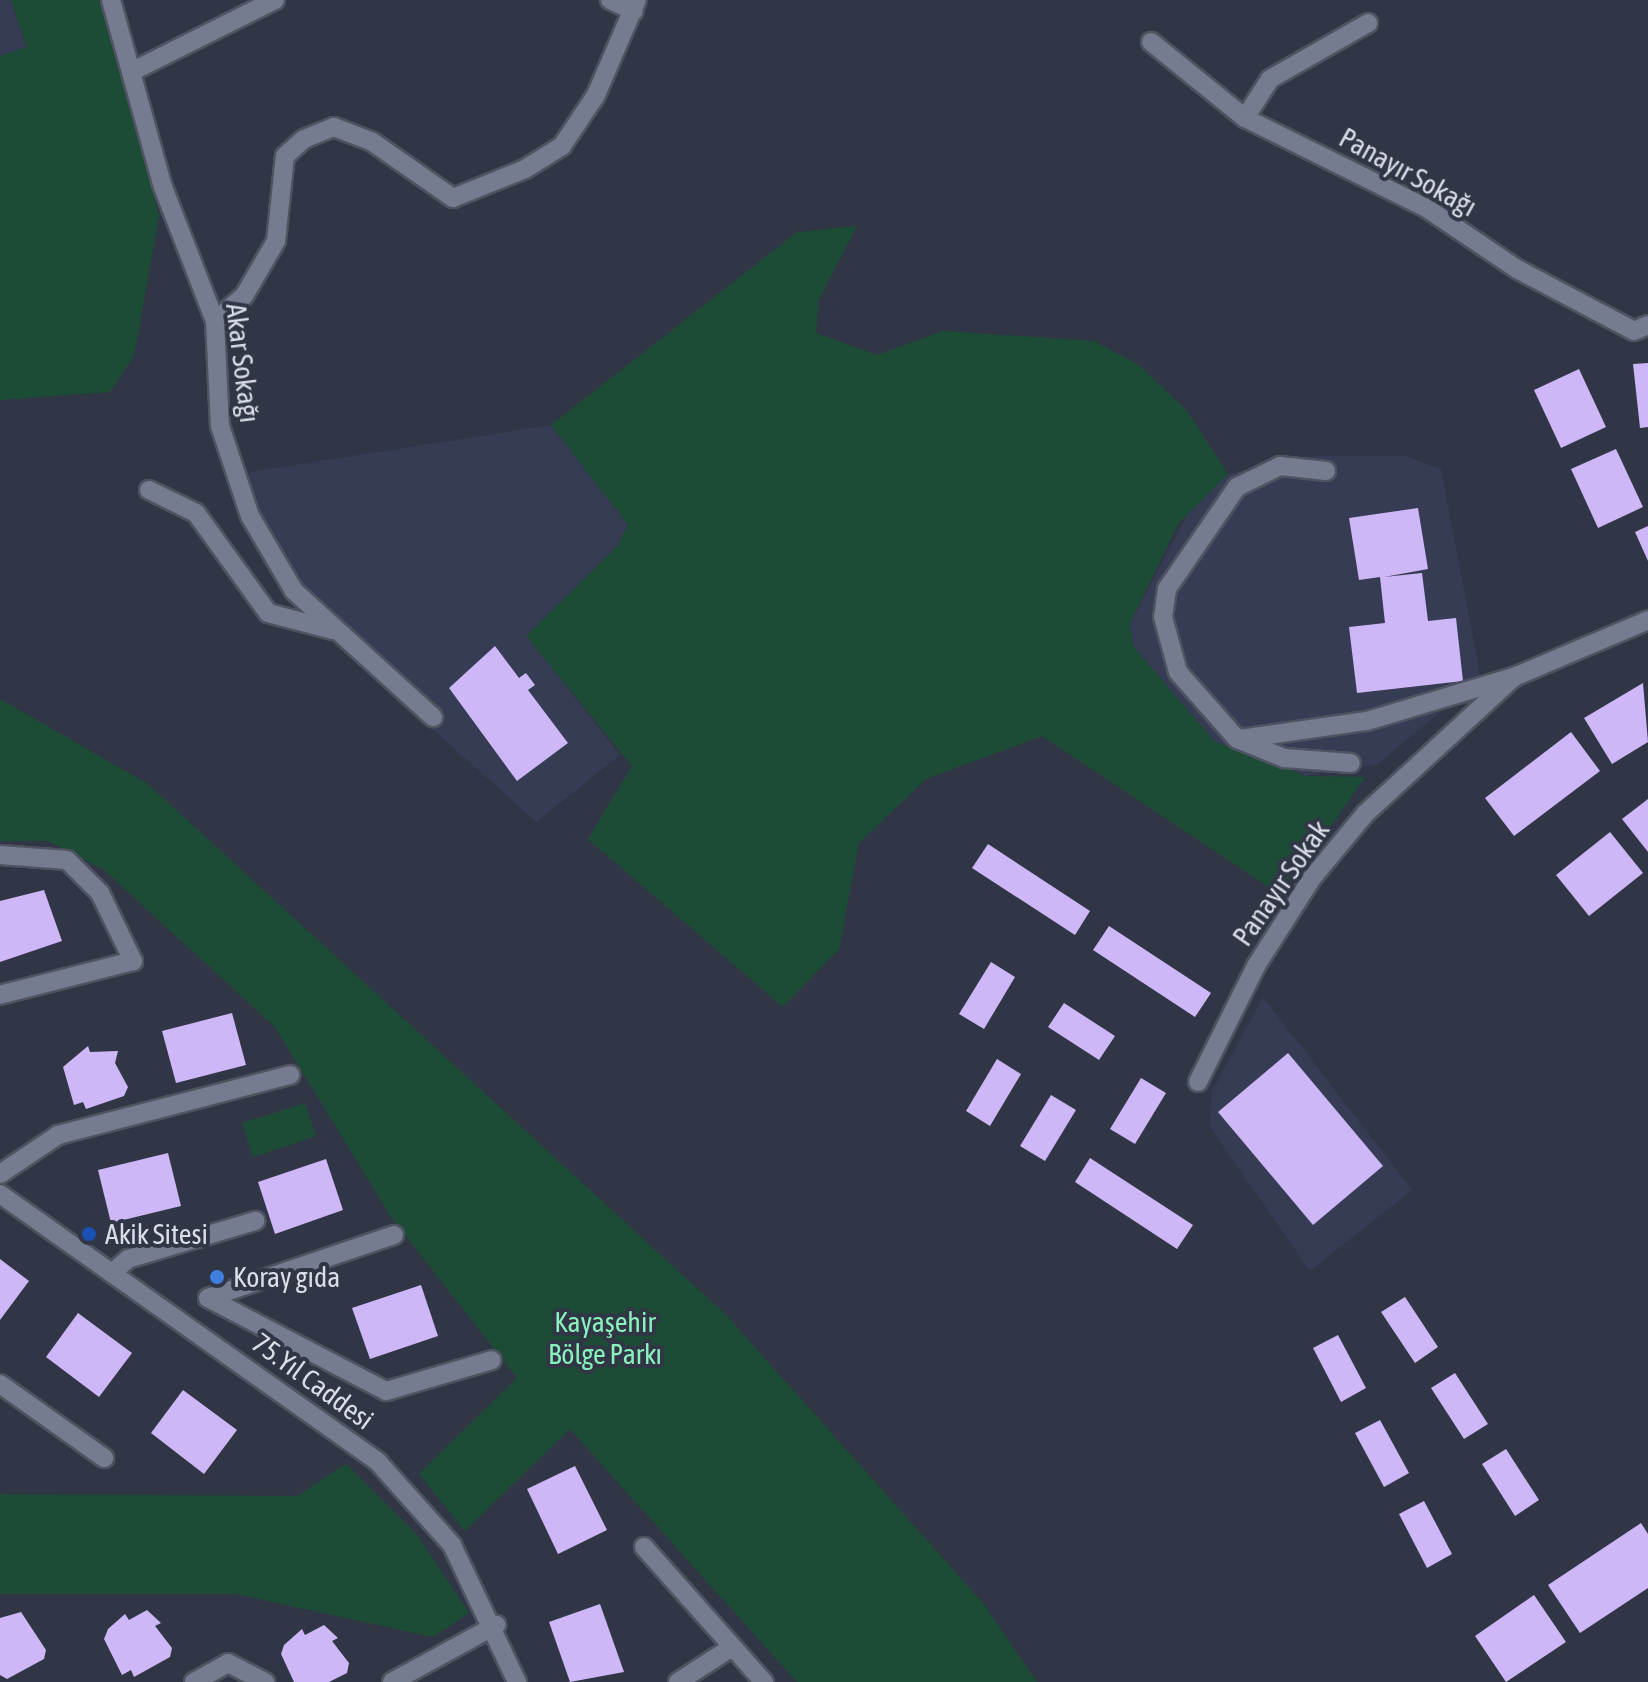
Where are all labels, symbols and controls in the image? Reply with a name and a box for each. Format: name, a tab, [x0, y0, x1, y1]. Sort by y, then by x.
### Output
street label: Panayır Sokağı	[1334, 121, 1482, 223]
street label: Akar Sokağı	[219, 301, 267, 425]
street label: Panayır Sokak	[1226, 814, 1336, 952]
place label: Akik Sitesi	[105, 1217, 208, 1251]
marker: Akik Sitesi	[80, 1225, 98, 1243]
place label: Koray gıda	[233, 1260, 340, 1294]
marker: Koray gıda	[208, 1268, 226, 1286]
park label: Kayaşehir Bölge Parkı	[548, 1305, 662, 1371]
street label: 75.Yıl Caddesi	[246, 1326, 380, 1436]

